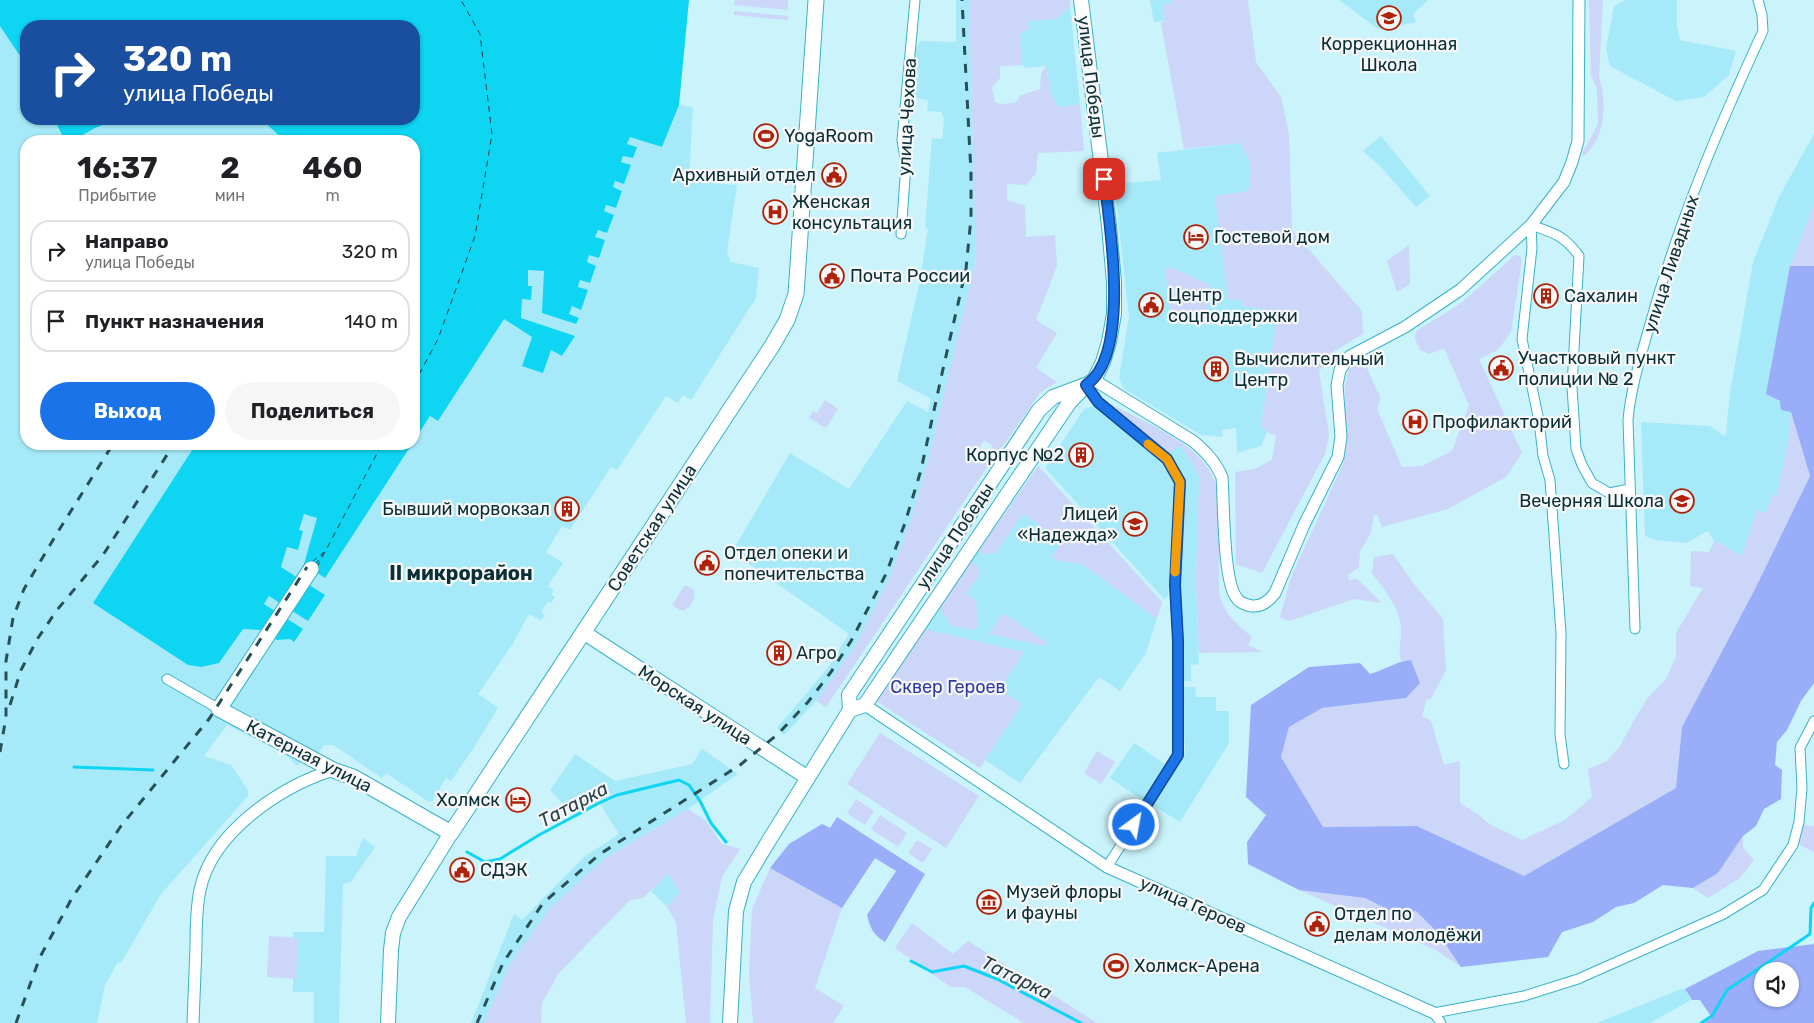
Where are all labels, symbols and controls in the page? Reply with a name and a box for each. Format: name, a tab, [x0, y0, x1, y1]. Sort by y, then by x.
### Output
school or university icon: Коррекционная Школа	[1376, 5, 1402, 31]
street label: улица Победы	[1073, 14, 1109, 140]
place label: Коррекционная Школа	[1321, 33, 1457, 76]
text: 320 m	[123, 38, 232, 80]
icon: right	[40, 40, 105, 105]
street label: улица Чехова	[893, 57, 921, 177]
text: улица Победы	[123, 80, 274, 107]
sports icon: YogaRoom	[753, 123, 779, 149]
place label: YogaRoom	[784, 125, 874, 147]
text: 16:37	[77, 150, 157, 186]
text: 2	[220, 150, 240, 186]
text: 460	[302, 150, 363, 186]
pin	[1083, 158, 1125, 200]
public building icon: Архивный отдел	[821, 162, 847, 188]
place label: Архивный отдел	[673, 164, 816, 186]
icon: arrive	[1090, 165, 1118, 193]
text: Прибытие	[78, 186, 156, 205]
text: мин	[215, 186, 245, 205]
text: m	[325, 186, 340, 205]
place label: Женская консультация	[792, 191, 912, 234]
street label: улица Ливадных	[1638, 192, 1704, 336]
hospital icon: Женская консультация	[762, 199, 788, 225]
hotel icon: Гостевой дом	[1183, 224, 1209, 250]
place label: Гостевой дом	[1214, 226, 1330, 248]
text: Направо	[85, 230, 169, 253]
icon: right	[42, 237, 70, 265]
text: 320 m	[342, 240, 398, 263]
text: улица Победы	[85, 253, 195, 272]
public building icon: Почта России	[819, 263, 845, 289]
place label: Почта России	[850, 265, 970, 287]
building icon: Сахалин	[1533, 283, 1559, 309]
place label: Центр соцподдержки	[1168, 284, 1298, 327]
place label: Сахалин	[1564, 285, 1638, 307]
public building icon: Центр соцподдержки	[1138, 292, 1164, 318]
icon: arrive	[42, 307, 70, 335]
text: Пункт назначения	[85, 310, 264, 333]
text: 140 m	[344, 310, 398, 333]
place label: Участковый пункт полиции № 2	[1518, 347, 1676, 390]
place label: Вычислительный Центр	[1234, 348, 1384, 391]
public building icon: Участковый пункт полиции № 2	[1488, 355, 1514, 381]
building icon: Вычислительный Центр	[1203, 356, 1229, 382]
button: Выход	[40, 382, 215, 440]
button: Поделиться	[225, 382, 400, 440]
hospital icon: Профилакторий	[1402, 409, 1428, 435]
place label: Профилакторий	[1432, 411, 1572, 433]
building icon: Корпус №2	[1068, 442, 1094, 468]
place label: Корпус №2	[966, 444, 1064, 466]
street label: Советская улица	[603, 460, 701, 596]
street label: улица Победы	[911, 479, 999, 593]
school or university icon: Вечерняя Школа	[1669, 488, 1695, 514]
place label: Вечерняя Школа	[1519, 490, 1664, 512]
building icon: Бывший морвокзал	[554, 496, 580, 522]
place label: Бывший морвокзал	[382, 498, 550, 520]
place label: Лицей «Надежда»	[1017, 503, 1118, 546]
school or university icon: Лицей «Надежда»	[1122, 511, 1148, 537]
place label: Отдел опеки и попечительства	[724, 542, 864, 585]
public building icon: Отдел опеки и попечительства	[694, 550, 720, 576]
district label: II микрорайон	[389, 561, 533, 585]
building icon: Агро	[766, 640, 792, 666]
place label: Агро	[796, 642, 837, 664]
street label: Морская улица	[634, 660, 756, 750]
park label: Сквер Героев	[890, 676, 1006, 698]
street label: Катерная улица	[242, 715, 376, 797]
water label: Татарка	[535, 777, 612, 832]
hotel icon: Холмск	[505, 787, 531, 813]
place label: Холмск	[436, 789, 500, 811]
position arrow	[1107, 798, 1159, 850]
public building icon: СДЭК	[449, 857, 475, 883]
place label: СДЭК	[480, 859, 528, 881]
street label: улица Героев	[1136, 872, 1250, 938]
place label: Музей флоры и фауны	[1006, 881, 1122, 924]
museum icon: Музей флоры и фауны	[976, 889, 1002, 915]
place label: Отдел по делам молодёжи	[1334, 903, 1481, 946]
public building icon: Отдел по делам молодёжи	[1304, 911, 1330, 937]
water label: Татарка	[978, 951, 1056, 1004]
sports icon: Холмск-Арена	[1103, 953, 1129, 979]
place label: Холмск-Арена	[1134, 955, 1260, 977]
map controls	[1754, 962, 1799, 1007]
button: sound	[1754, 962, 1799, 1007]

